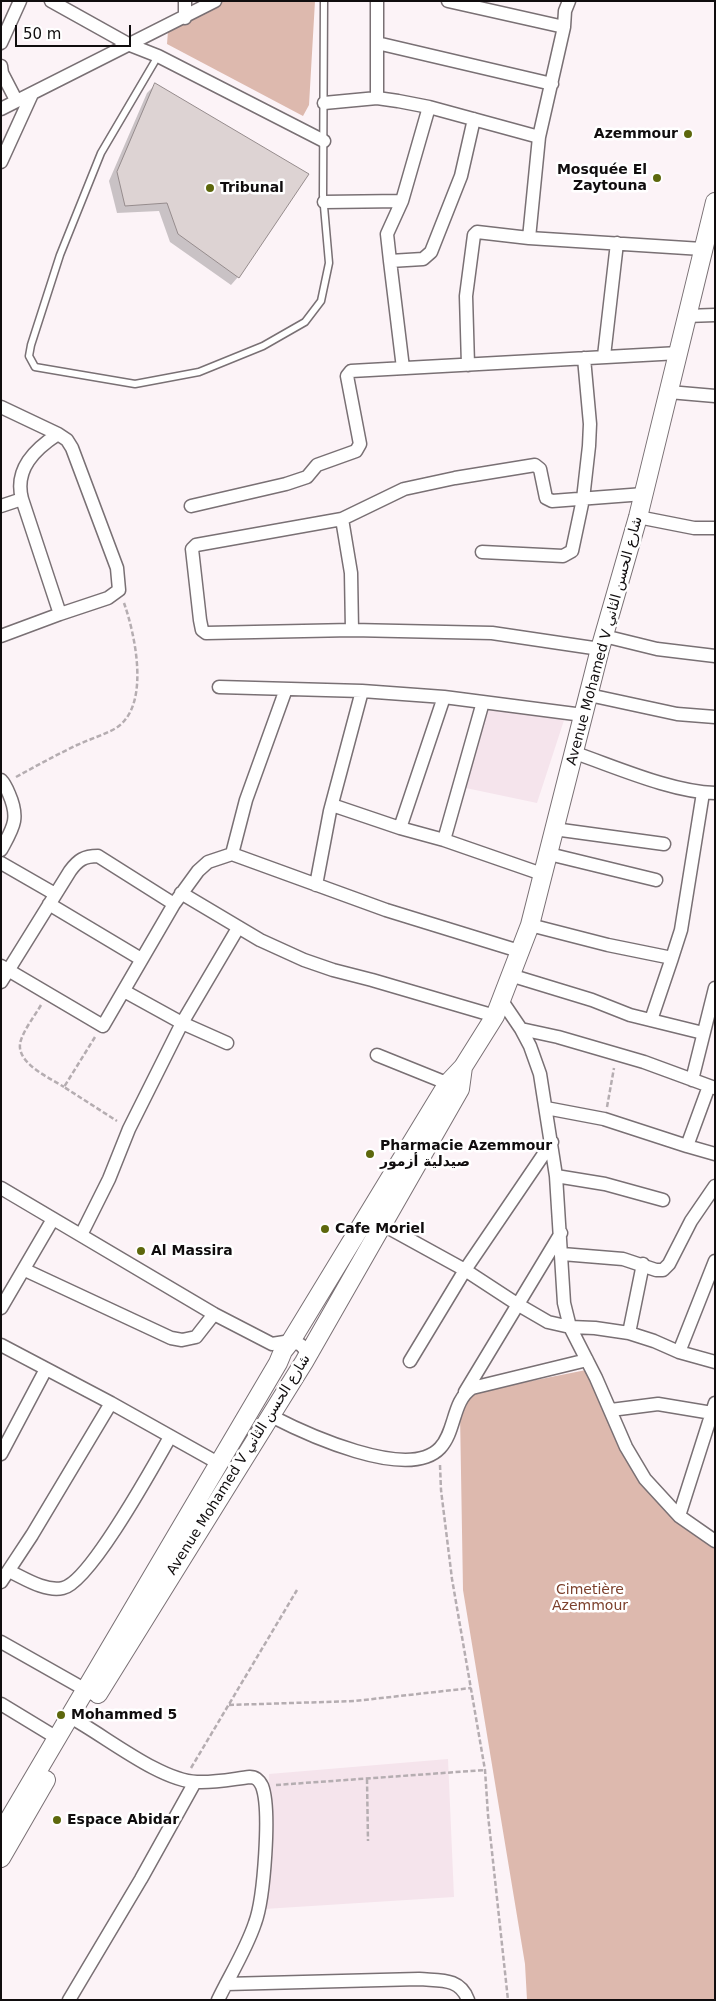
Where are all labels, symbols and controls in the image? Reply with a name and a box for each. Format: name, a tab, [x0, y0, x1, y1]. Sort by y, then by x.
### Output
scale bar	[18, 15, 134, 47]
text: 50 m	[23, 25, 61, 43]
place label: Azemmour	[594, 126, 678, 142]
marker: Azemmour	[682, 128, 694, 140]
place label: Mosquée El Zaytouna	[557, 162, 647, 194]
marker: Mosquée El Zaytouna	[651, 172, 663, 184]
place label: Tribunal	[220, 180, 284, 196]
marker: Tribunal	[204, 182, 216, 194]
street label: Avenue Mohamed V شارع الحسن الثاني	[564, 515, 646, 767]
place label: Pharmacie Azemmour صيدلية أزمور	[380, 1138, 552, 1170]
marker: Pharmacie Azemmour صيدلية أزمور	[364, 1148, 376, 1160]
place label: Cafe Moriel	[335, 1221, 425, 1237]
marker: Cafe Moriel	[319, 1223, 331, 1235]
place label: Al Massira	[151, 1243, 233, 1259]
marker: Al Massira	[135, 1245, 147, 1257]
street label: Avenue Mohamed V شارع الحسن الثاني	[164, 1352, 314, 1578]
park label: Cimetière Azemmour	[552, 1582, 628, 1614]
place label: Mohammed 5	[71, 1707, 177, 1723]
marker: Mohammed 5	[55, 1709, 67, 1721]
place label: Espace Abidar	[67, 1812, 179, 1828]
marker: Espace Abidar	[51, 1814, 63, 1826]

